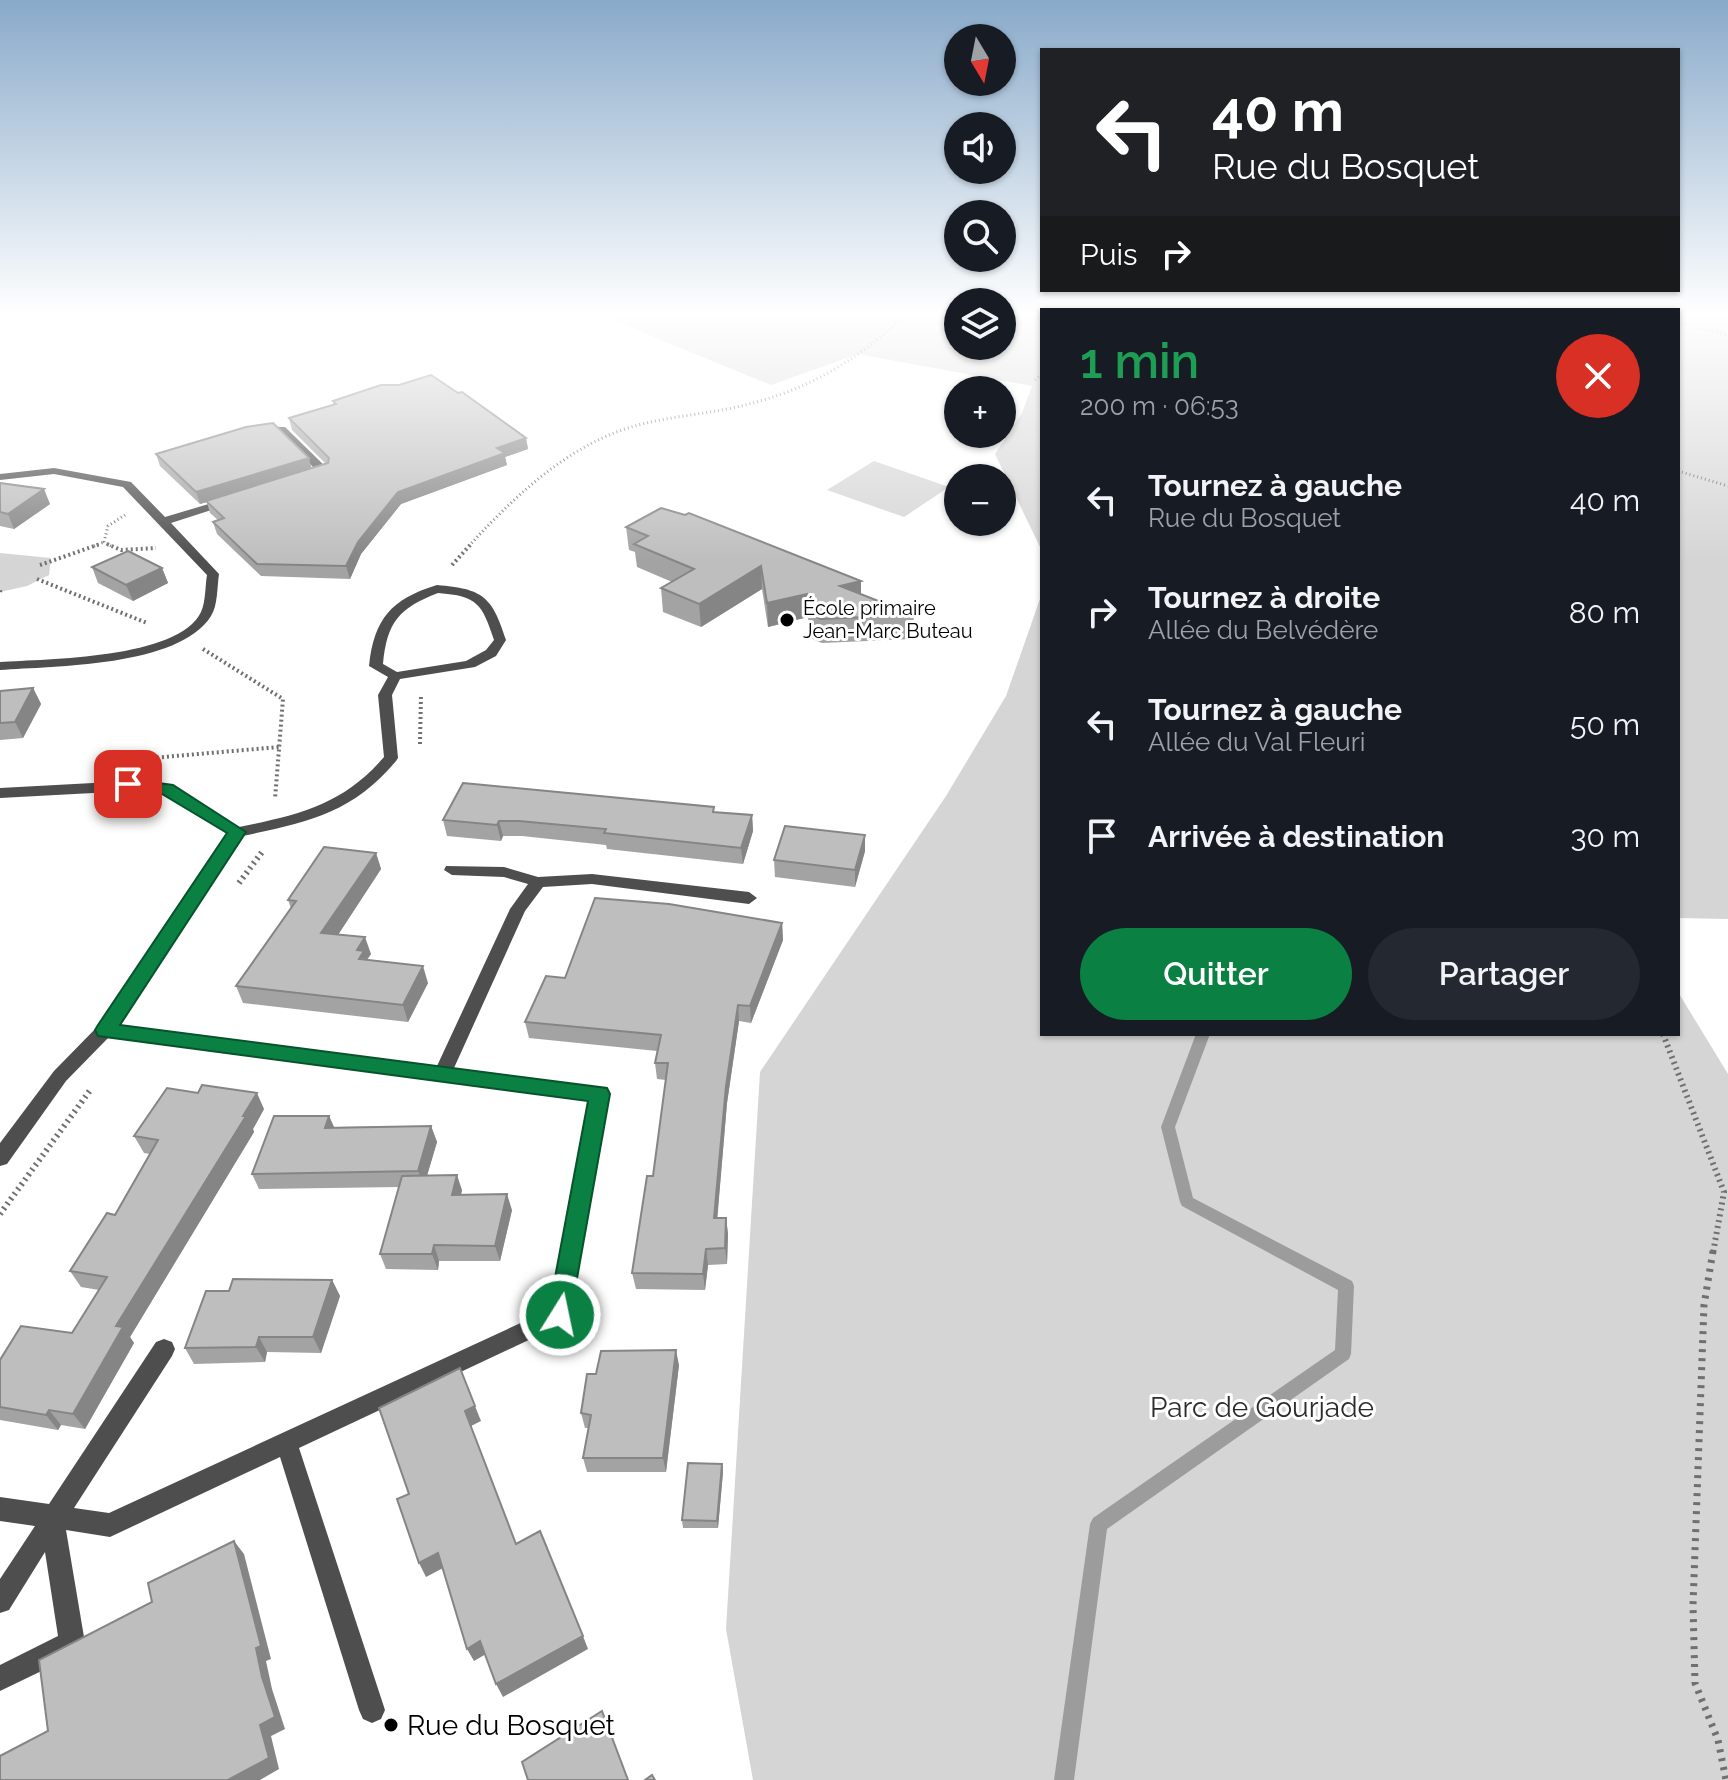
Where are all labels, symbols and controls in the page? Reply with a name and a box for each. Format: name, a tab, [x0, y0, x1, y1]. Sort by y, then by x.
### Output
north arrow	[944, 24, 1016, 96]
map controls	[944, 24, 1016, 536]
text: 40 m	[1212, 78, 1344, 144]
icon: left	[1080, 80, 1184, 184]
button: sound	[944, 112, 1016, 184]
text: Rue du Bosquet	[1212, 145, 1479, 187]
button: search	[944, 200, 1016, 272]
icon: right	[1154, 232, 1198, 276]
text: Puis	[1080, 237, 1138, 272]
button: layers	[944, 288, 1016, 360]
text: 1 min	[1080, 333, 1199, 389]
button: close	[1556, 334, 1640, 418]
button: +	[944, 376, 1016, 448]
text: 200 m · 06:53	[1080, 391, 1239, 421]
button: −	[944, 464, 1016, 536]
text: Tournez à gauche	[1148, 468, 1402, 503]
icon: left	[1080, 478, 1124, 522]
text: 40 m	[1570, 483, 1640, 518]
text: Rue du Bosquet	[1148, 503, 1341, 533]
text: Tournez à droite	[1148, 580, 1380, 615]
icon: right	[1080, 590, 1124, 634]
text: 80 m	[1569, 595, 1640, 630]
place label: École primaire Jean-Marc Buteau	[803, 596, 973, 643]
marker: École primaire Jean-Marc Buteau	[778, 611, 796, 629]
text: Allée du Belvédère	[1148, 615, 1378, 645]
text: Tournez à gauche	[1148, 692, 1402, 727]
icon: left	[1080, 702, 1124, 746]
text: 50 m	[1570, 707, 1640, 742]
text: Allée du Val Fleuri	[1148, 727, 1366, 757]
pin	[94, 750, 162, 818]
icon: arrive	[106, 762, 150, 806]
icon: arrive	[1080, 814, 1124, 858]
text: Arrivée à destination	[1148, 819, 1444, 854]
text: 30 m	[1570, 819, 1640, 854]
button: Quitter	[1080, 928, 1352, 1020]
button: Partager	[1368, 928, 1640, 1020]
position arrow	[518, 1273, 602, 1357]
park label: Parc de Gourjade	[1150, 1391, 1374, 1424]
place label: Rue du Bosquet	[407, 1709, 616, 1742]
marker: Rue du Bosquet	[382, 1716, 400, 1734]

